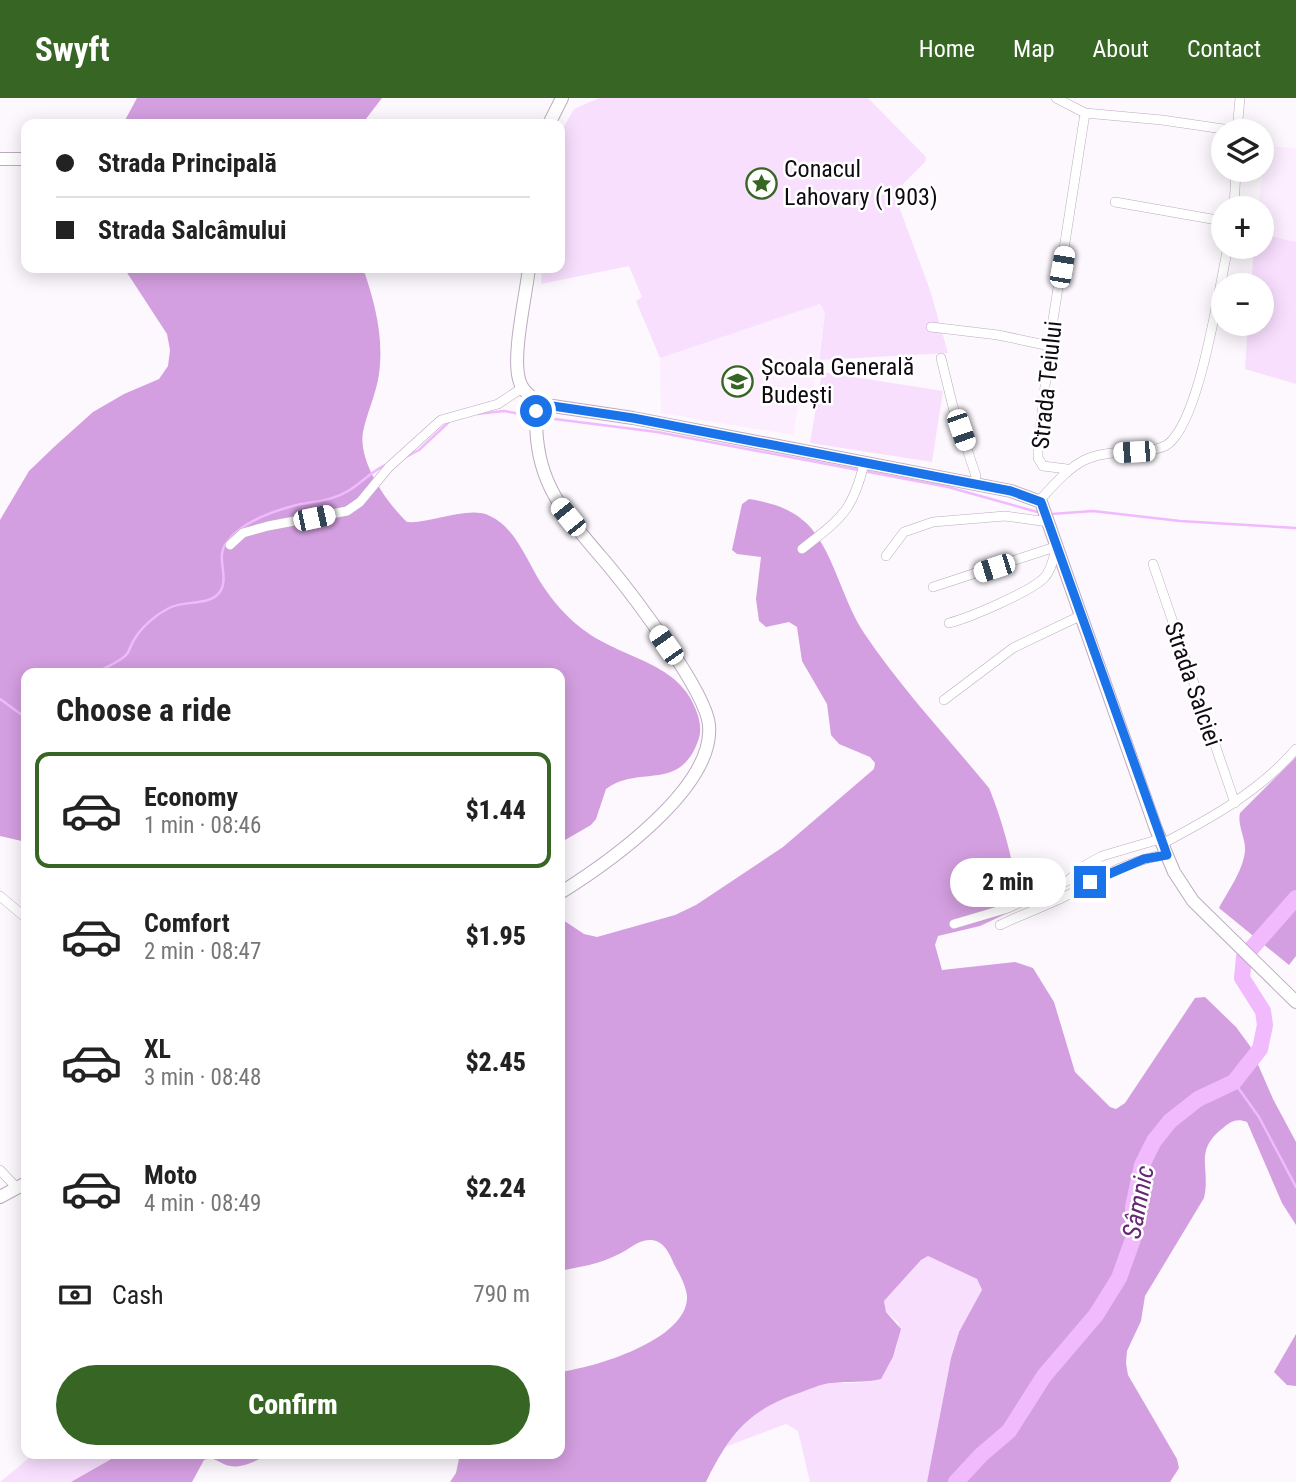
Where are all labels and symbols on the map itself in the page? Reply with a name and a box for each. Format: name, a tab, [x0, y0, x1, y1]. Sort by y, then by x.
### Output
place label: Conacul Lahovary (1903)	[784, 155, 938, 211]
place icon: Conacul Lahovary (1903)	[744, 166, 778, 200]
car	[1049, 244, 1076, 290]
street label: Strada Teiului	[1026, 320, 1068, 450]
place label: Școala Generală Budești	[761, 353, 914, 409]
school or university icon: Școala Generală Budești	[721, 364, 755, 398]
route start	[520, 395, 552, 427]
car	[945, 407, 978, 453]
car	[1113, 440, 1156, 464]
car	[547, 494, 590, 540]
car	[292, 503, 337, 533]
car	[971, 552, 1018, 584]
street label: Strada Salciei	[1159, 618, 1227, 750]
car	[646, 622, 687, 668]
callout: 2 min	[950, 858, 1066, 906]
route end	[1074, 866, 1106, 898]
water label: Sâmnic	[1116, 1163, 1160, 1241]

